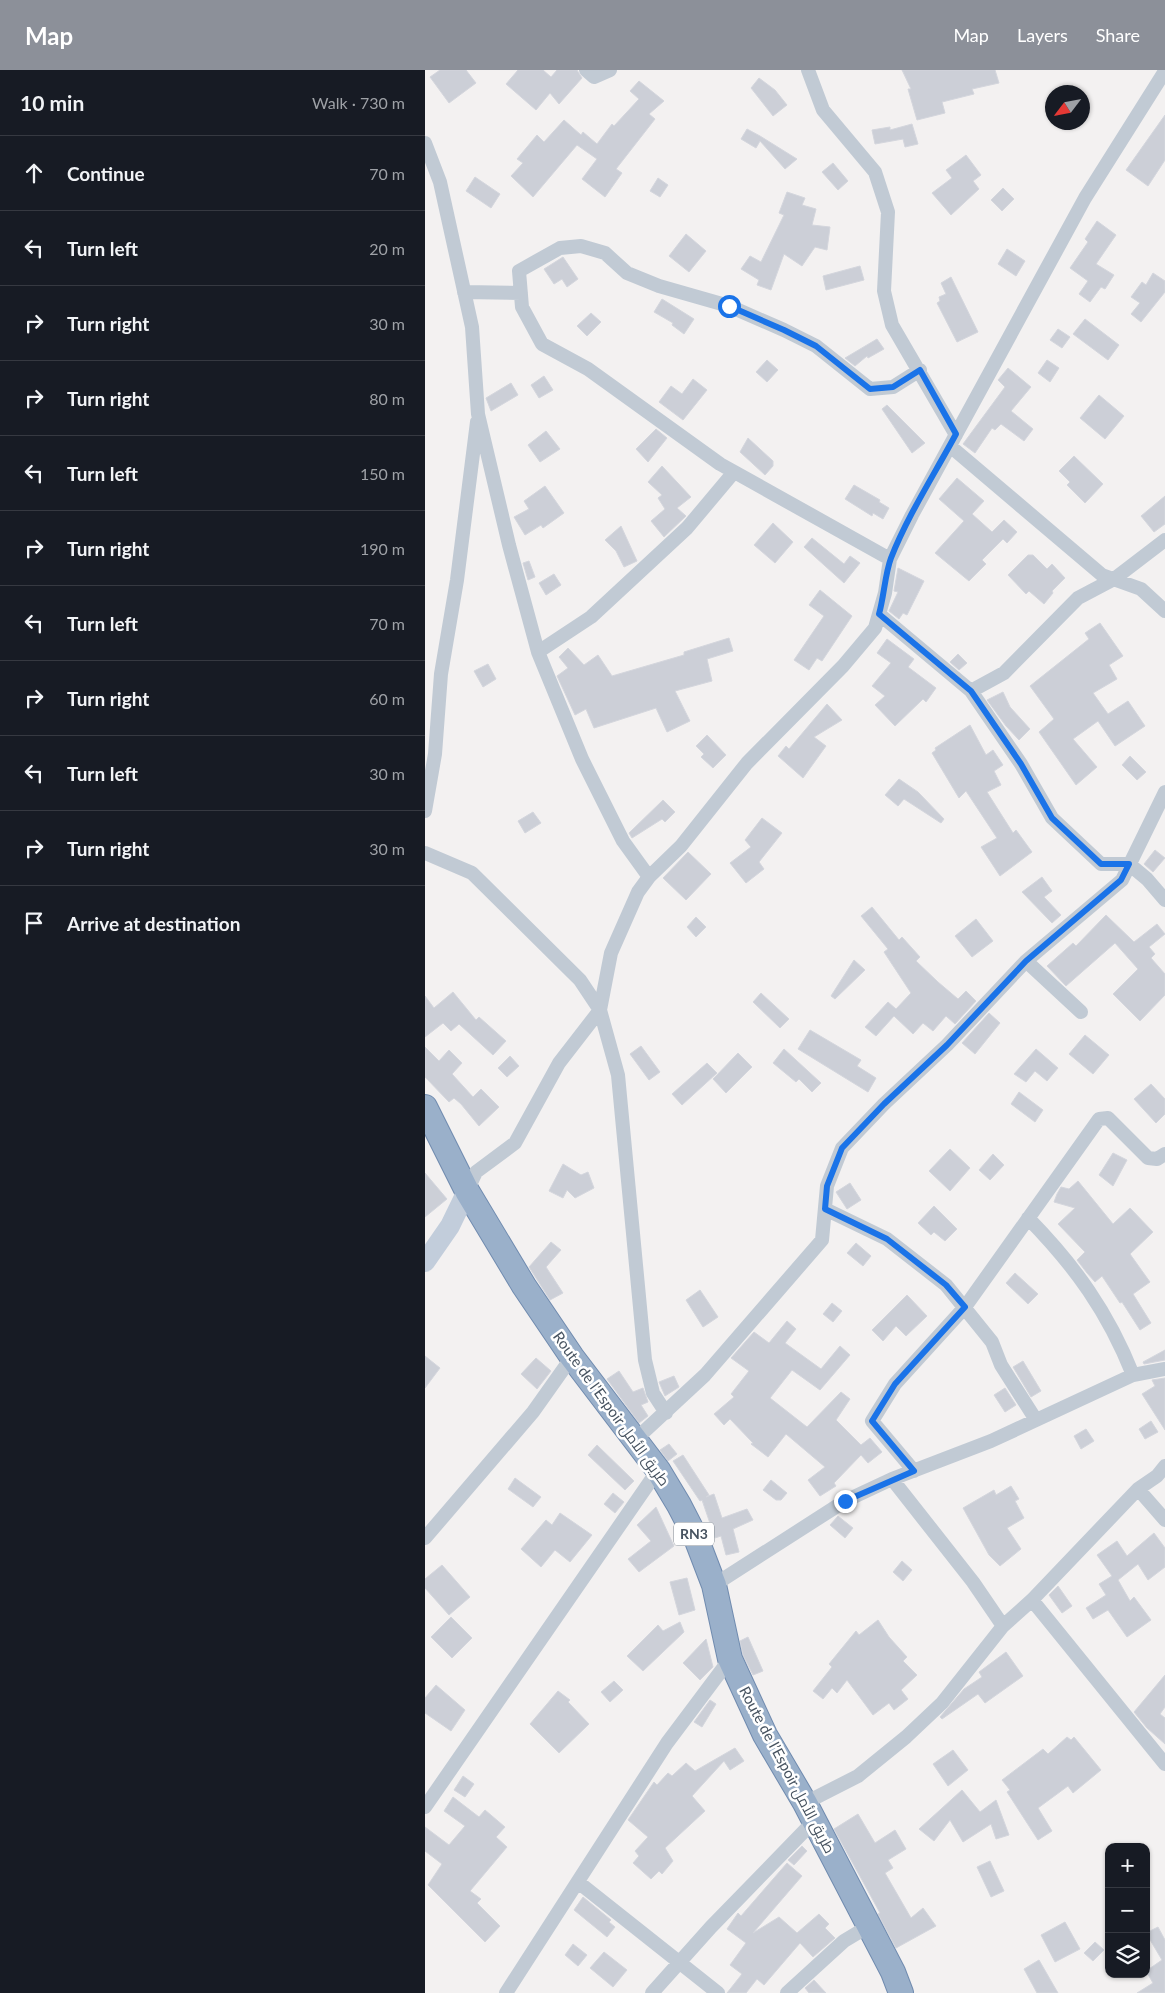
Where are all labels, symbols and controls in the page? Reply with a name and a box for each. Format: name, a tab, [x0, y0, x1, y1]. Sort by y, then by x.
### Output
text: Map	[25, 21, 73, 50]
text: Map	[953, 24, 989, 46]
text: Layers	[1017, 24, 1068, 46]
text: Share	[1096, 24, 1140, 46]
north arrow	[1045, 85, 1090, 130]
text: 10 min	[20, 90, 84, 115]
text: Walk · 730 m	[312, 93, 405, 112]
icon: ahead	[20, 159, 48, 187]
text: Continue	[67, 162, 145, 185]
text: 70 m	[369, 164, 405, 183]
icon: left	[20, 234, 48, 262]
text: Turn left	[67, 237, 138, 260]
text: 20 m	[369, 239, 405, 258]
route start	[718, 295, 741, 318]
icon: right	[20, 309, 48, 337]
text: Turn right	[67, 312, 149, 335]
text: 30 m	[369, 314, 405, 333]
icon: right	[20, 384, 48, 412]
text: Turn right	[67, 387, 149, 410]
text: 80 m	[369, 389, 405, 408]
icon: left	[20, 459, 48, 487]
text: Turn left	[67, 462, 138, 485]
text: 150 m	[360, 464, 405, 483]
icon: right	[20, 534, 48, 562]
text: Turn right	[67, 537, 149, 560]
text: 190 m	[360, 539, 405, 558]
icon: left	[20, 609, 48, 637]
text: Turn left	[67, 612, 138, 635]
text: 70 m	[369, 614, 405, 633]
icon: right	[20, 684, 48, 712]
text: Turn right	[67, 687, 149, 710]
text: 60 m	[369, 689, 405, 708]
icon: left	[20, 759, 48, 787]
text: Turn left	[67, 762, 138, 785]
text: 30 m	[369, 764, 405, 783]
icon: right	[20, 834, 48, 862]
text: Turn right	[67, 837, 149, 860]
text: 30 m	[369, 839, 405, 858]
icon: arrive	[20, 909, 48, 937]
text: Arrive at destination	[67, 912, 240, 935]
street label: Route de l’Espoir طريق الأمل	[548, 1328, 674, 1490]
route end	[834, 1490, 857, 1513]
road number: RN3	[674, 1522, 714, 1546]
street label: Route de l’Espoir طريق الأمل	[734, 1683, 840, 1857]
map controls	[1105, 1843, 1150, 1978]
button: +	[1105, 1843, 1150, 1888]
button: −	[1105, 1888, 1150, 1933]
button: layers	[1105, 1933, 1150, 1978]

